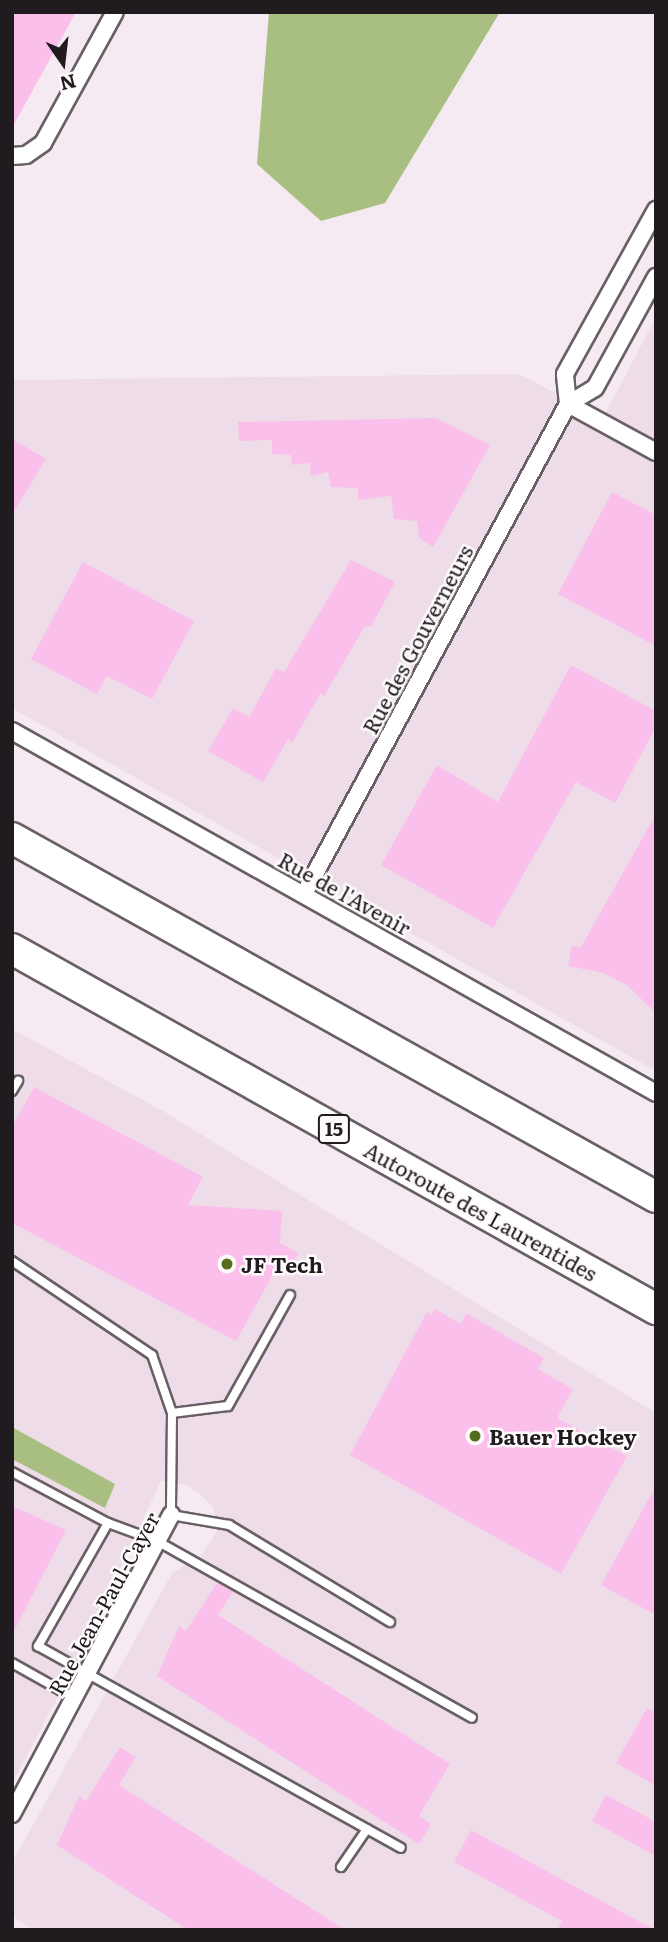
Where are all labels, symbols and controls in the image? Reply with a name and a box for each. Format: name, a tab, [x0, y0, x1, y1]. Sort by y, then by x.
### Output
north arrow	[28, 28, 98, 98]
text: N	[57, 68, 79, 99]
street label: Rue des Gouverneurs	[357, 540, 477, 738]
street label: Rue de l'Avenir	[274, 846, 416, 940]
road number: 15	[316, 1114, 352, 1144]
street label: Autoroute des Laurentides	[360, 1136, 602, 1286]
place label: JF Tech	[241, 1251, 323, 1277]
marker: JF Tech	[219, 1256, 235, 1272]
place label: Bauer Hockey	[489, 1423, 637, 1449]
marker: Bauer Hockey	[467, 1428, 483, 1444]
street label: Rue Jean-Paul-Cayer	[42, 1507, 164, 1699]

